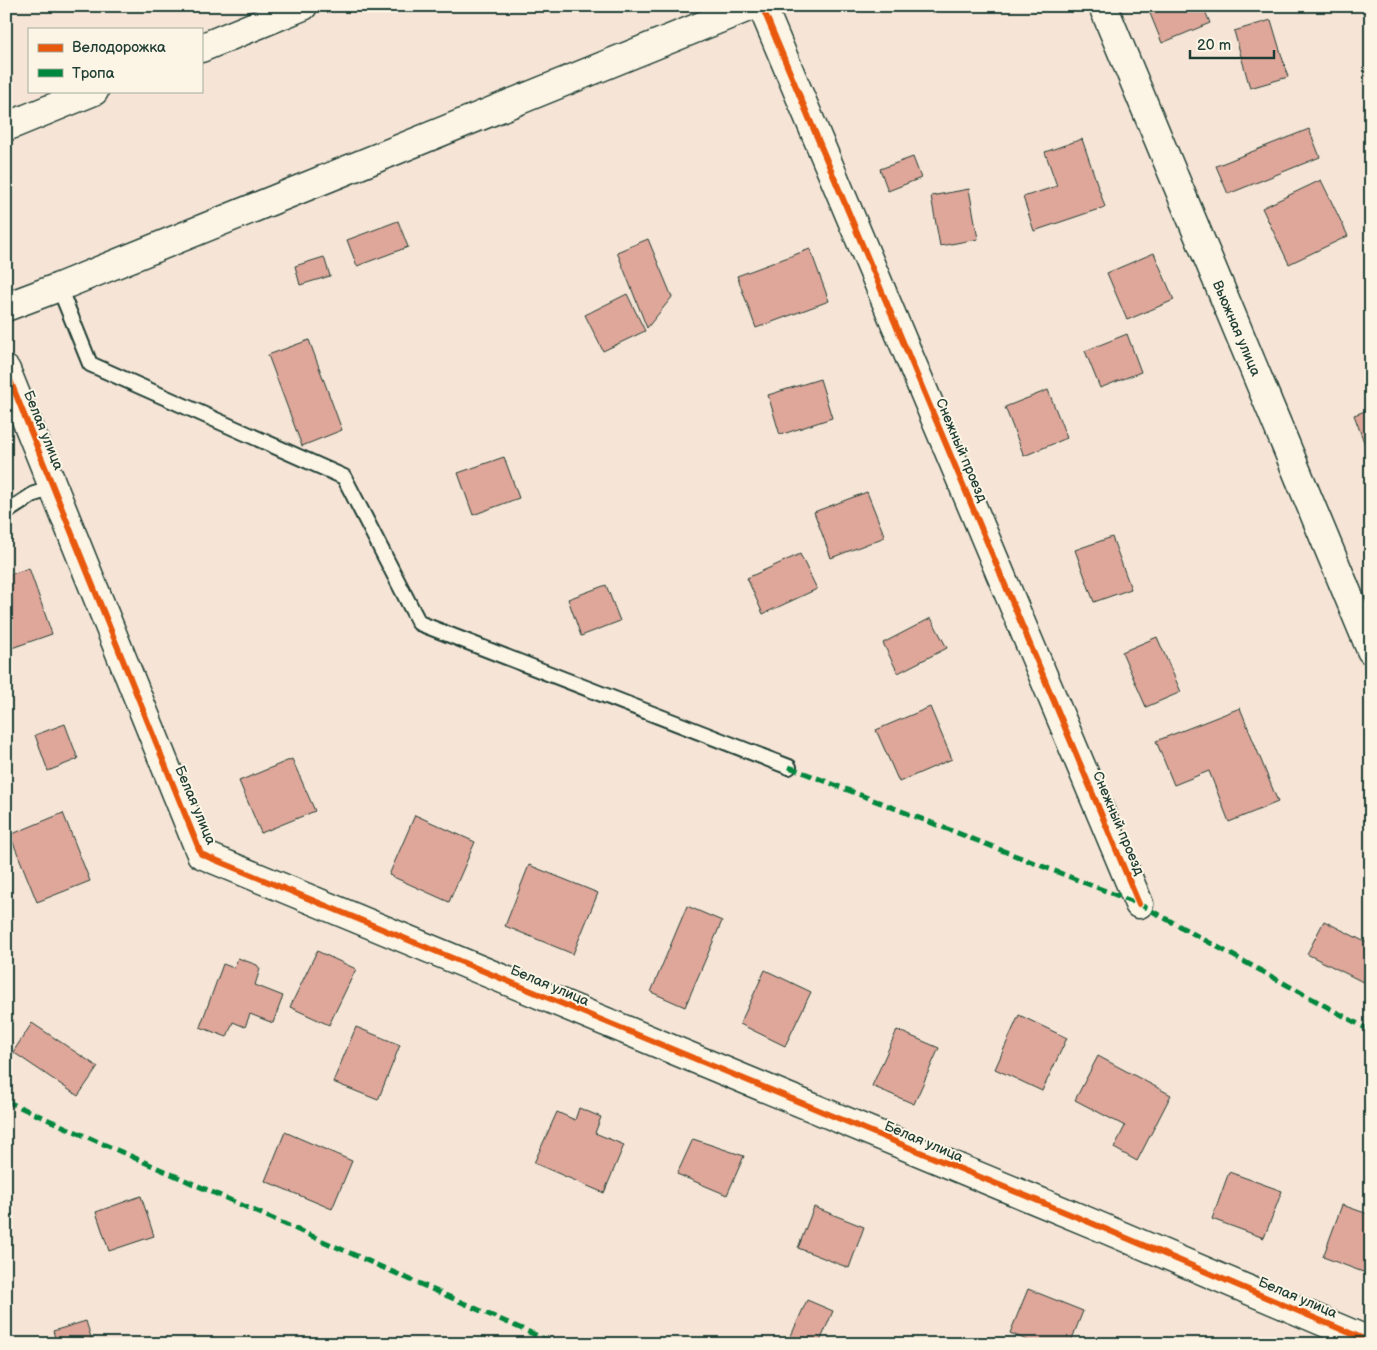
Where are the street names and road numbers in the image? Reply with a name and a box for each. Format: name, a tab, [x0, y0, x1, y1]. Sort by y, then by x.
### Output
street label: Вьюжная улица	[1209, 278, 1265, 379]
street label: Белая улица	[20, 388, 67, 473]
street label: Снежный проезд	[932, 396, 991, 505]
street label: Белая улица	[171, 763, 220, 848]
street label: Снежный проезд	[1089, 769, 1148, 878]
street label: Белая улица	[508, 961, 592, 1010]
street label: Белая улица	[882, 1117, 966, 1166]
street label: Белая улица	[1256, 1273, 1340, 1322]

